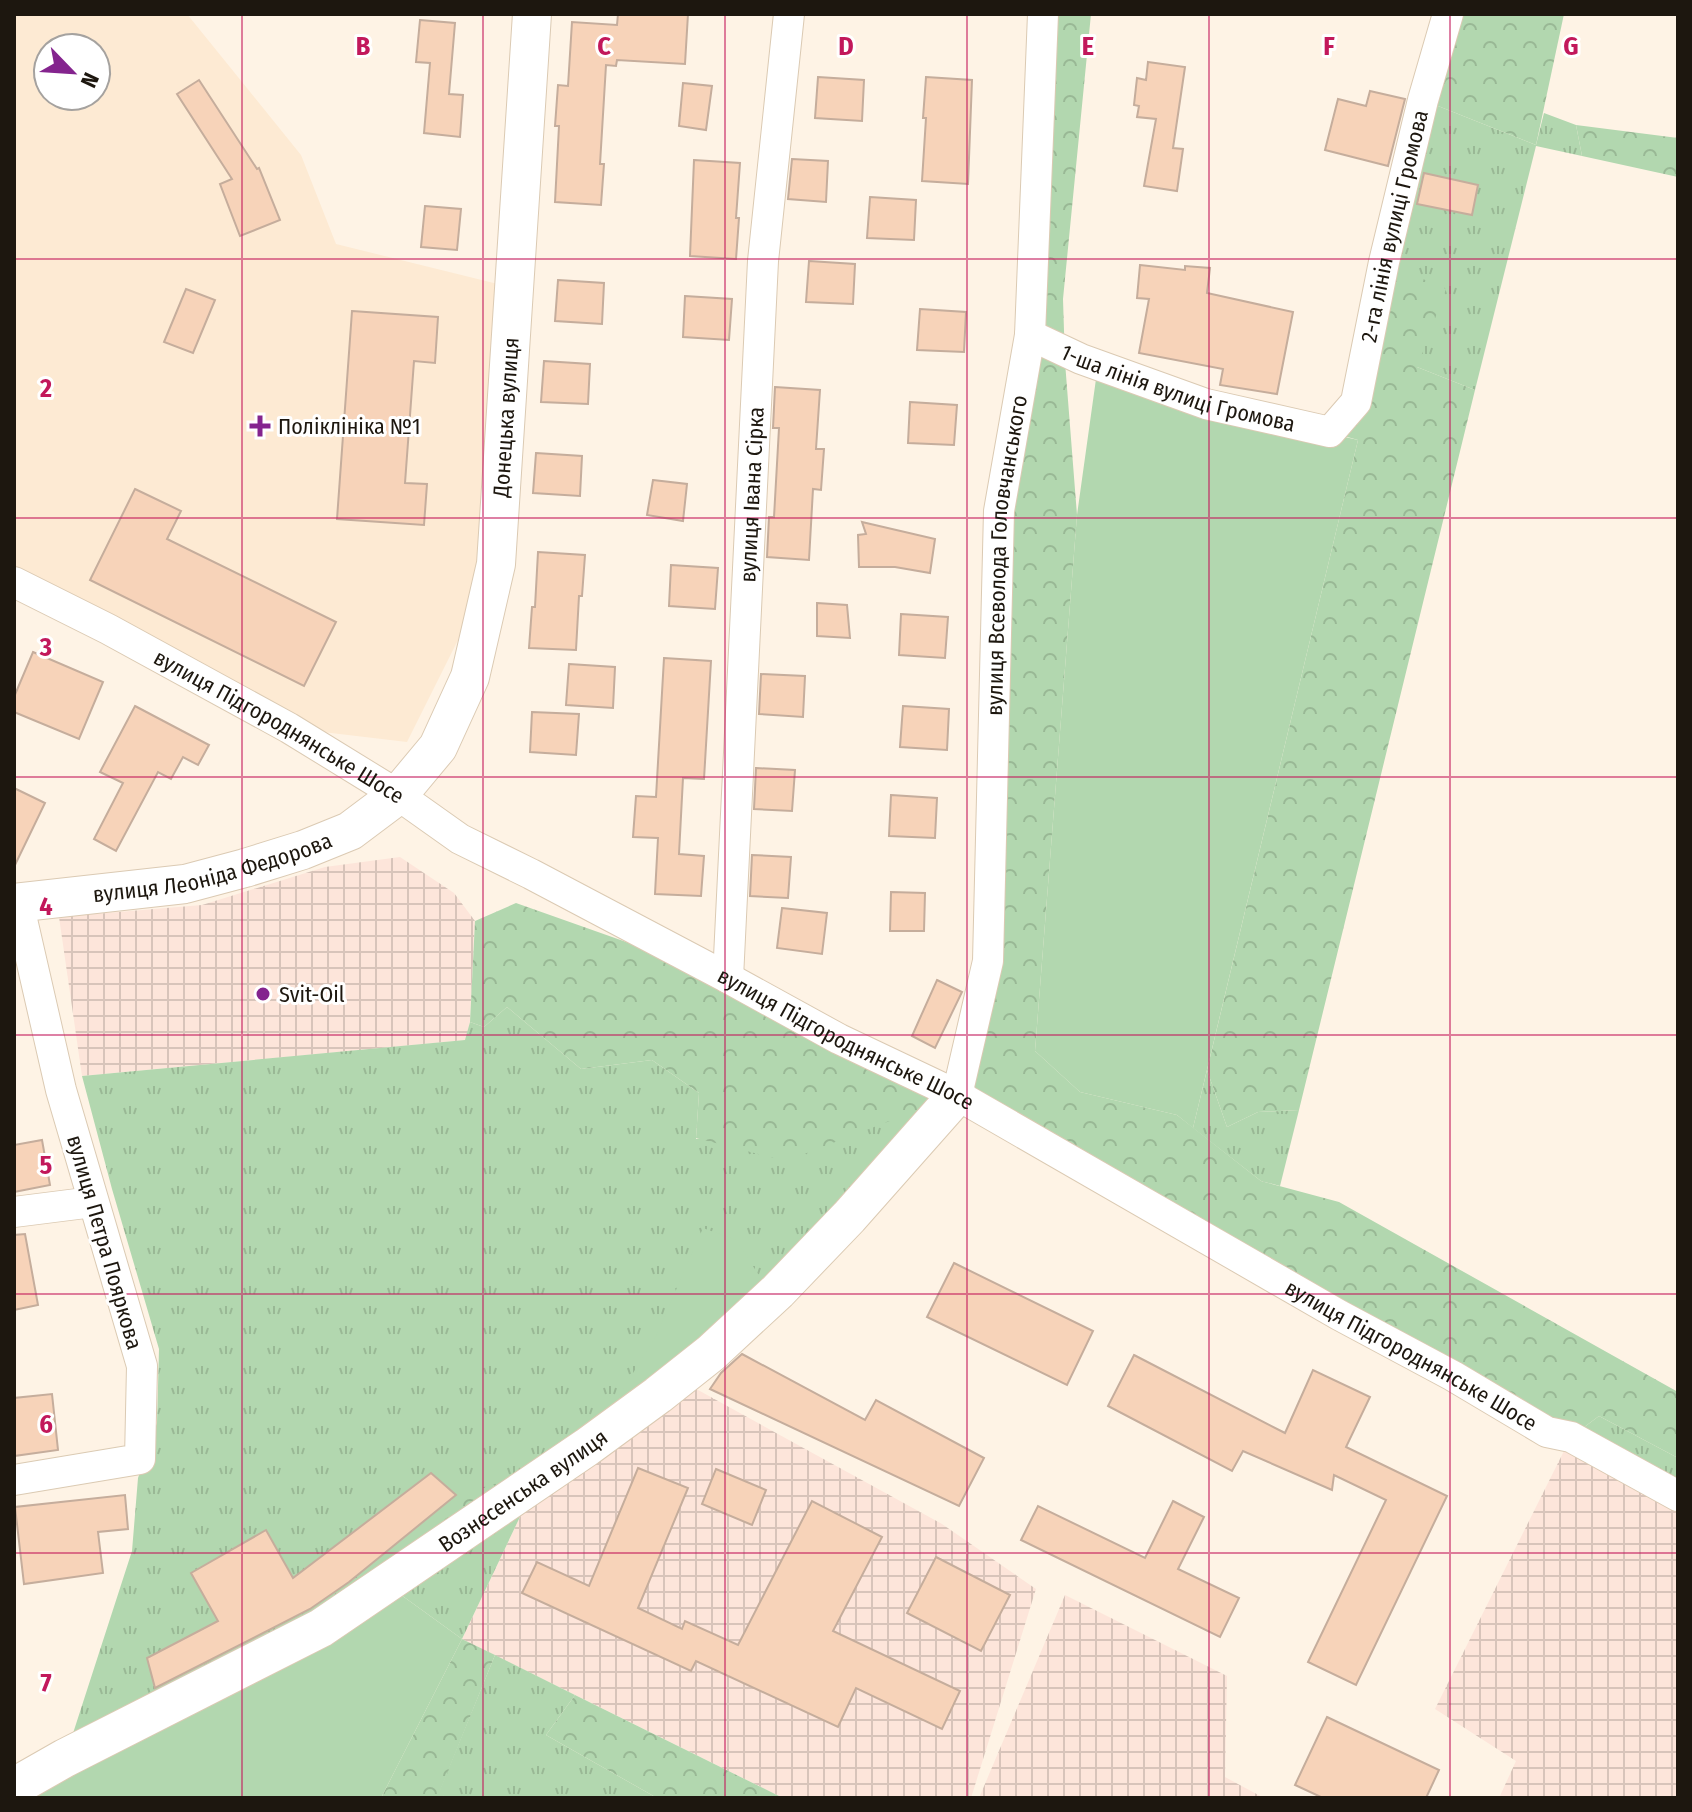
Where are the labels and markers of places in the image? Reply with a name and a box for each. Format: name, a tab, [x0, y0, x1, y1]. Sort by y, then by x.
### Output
place label: Поліклініка №1	[278, 413, 421, 440]
marker: Поліклініка №1	[249, 415, 271, 437]
place label: Svit-Oil	[279, 981, 345, 1008]
marker: Svit-Oil	[254, 985, 272, 1003]

